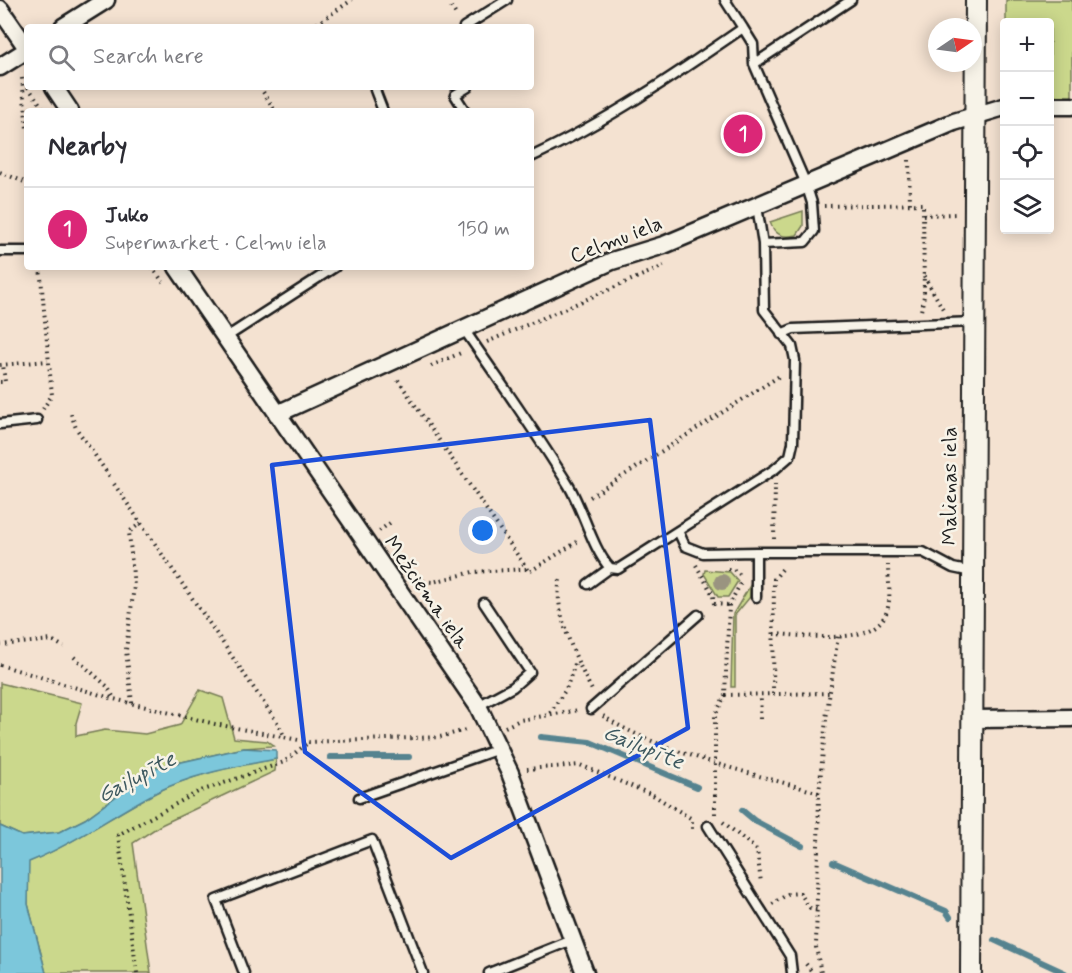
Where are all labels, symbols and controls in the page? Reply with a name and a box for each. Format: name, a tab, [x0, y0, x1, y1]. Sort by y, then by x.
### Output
north arrow	[928, 18, 982, 72]
map controls	[1000, 18, 1054, 234]
button: +	[1000, 18, 1054, 72]
search box	[24, 24, 534, 90]
icon: search	[45, 41, 78, 74]
text: Search here	[93, 43, 204, 71]
button: −	[1000, 72, 1054, 126]
pin: 1	[724, 112, 762, 156]
button: locate	[1000, 126, 1054, 180]
text: Nearby	[48, 130, 127, 164]
button: layers	[1000, 180, 1054, 234]
text: Juko	[105, 202, 149, 230]
street label: Celmu iela	[566, 210, 667, 270]
text: 1	[63, 216, 72, 243]
text: 150 m	[457, 216, 510, 243]
text: Supermarket · Celmu iela	[105, 230, 327, 257]
street label: Malienas iela	[936, 427, 964, 545]
your location	[468, 516, 497, 545]
street label: Mežciema iela	[377, 530, 476, 655]
water label: Gaiļupīte	[599, 719, 689, 777]
water label: Gaiļupīte	[93, 745, 182, 810]

